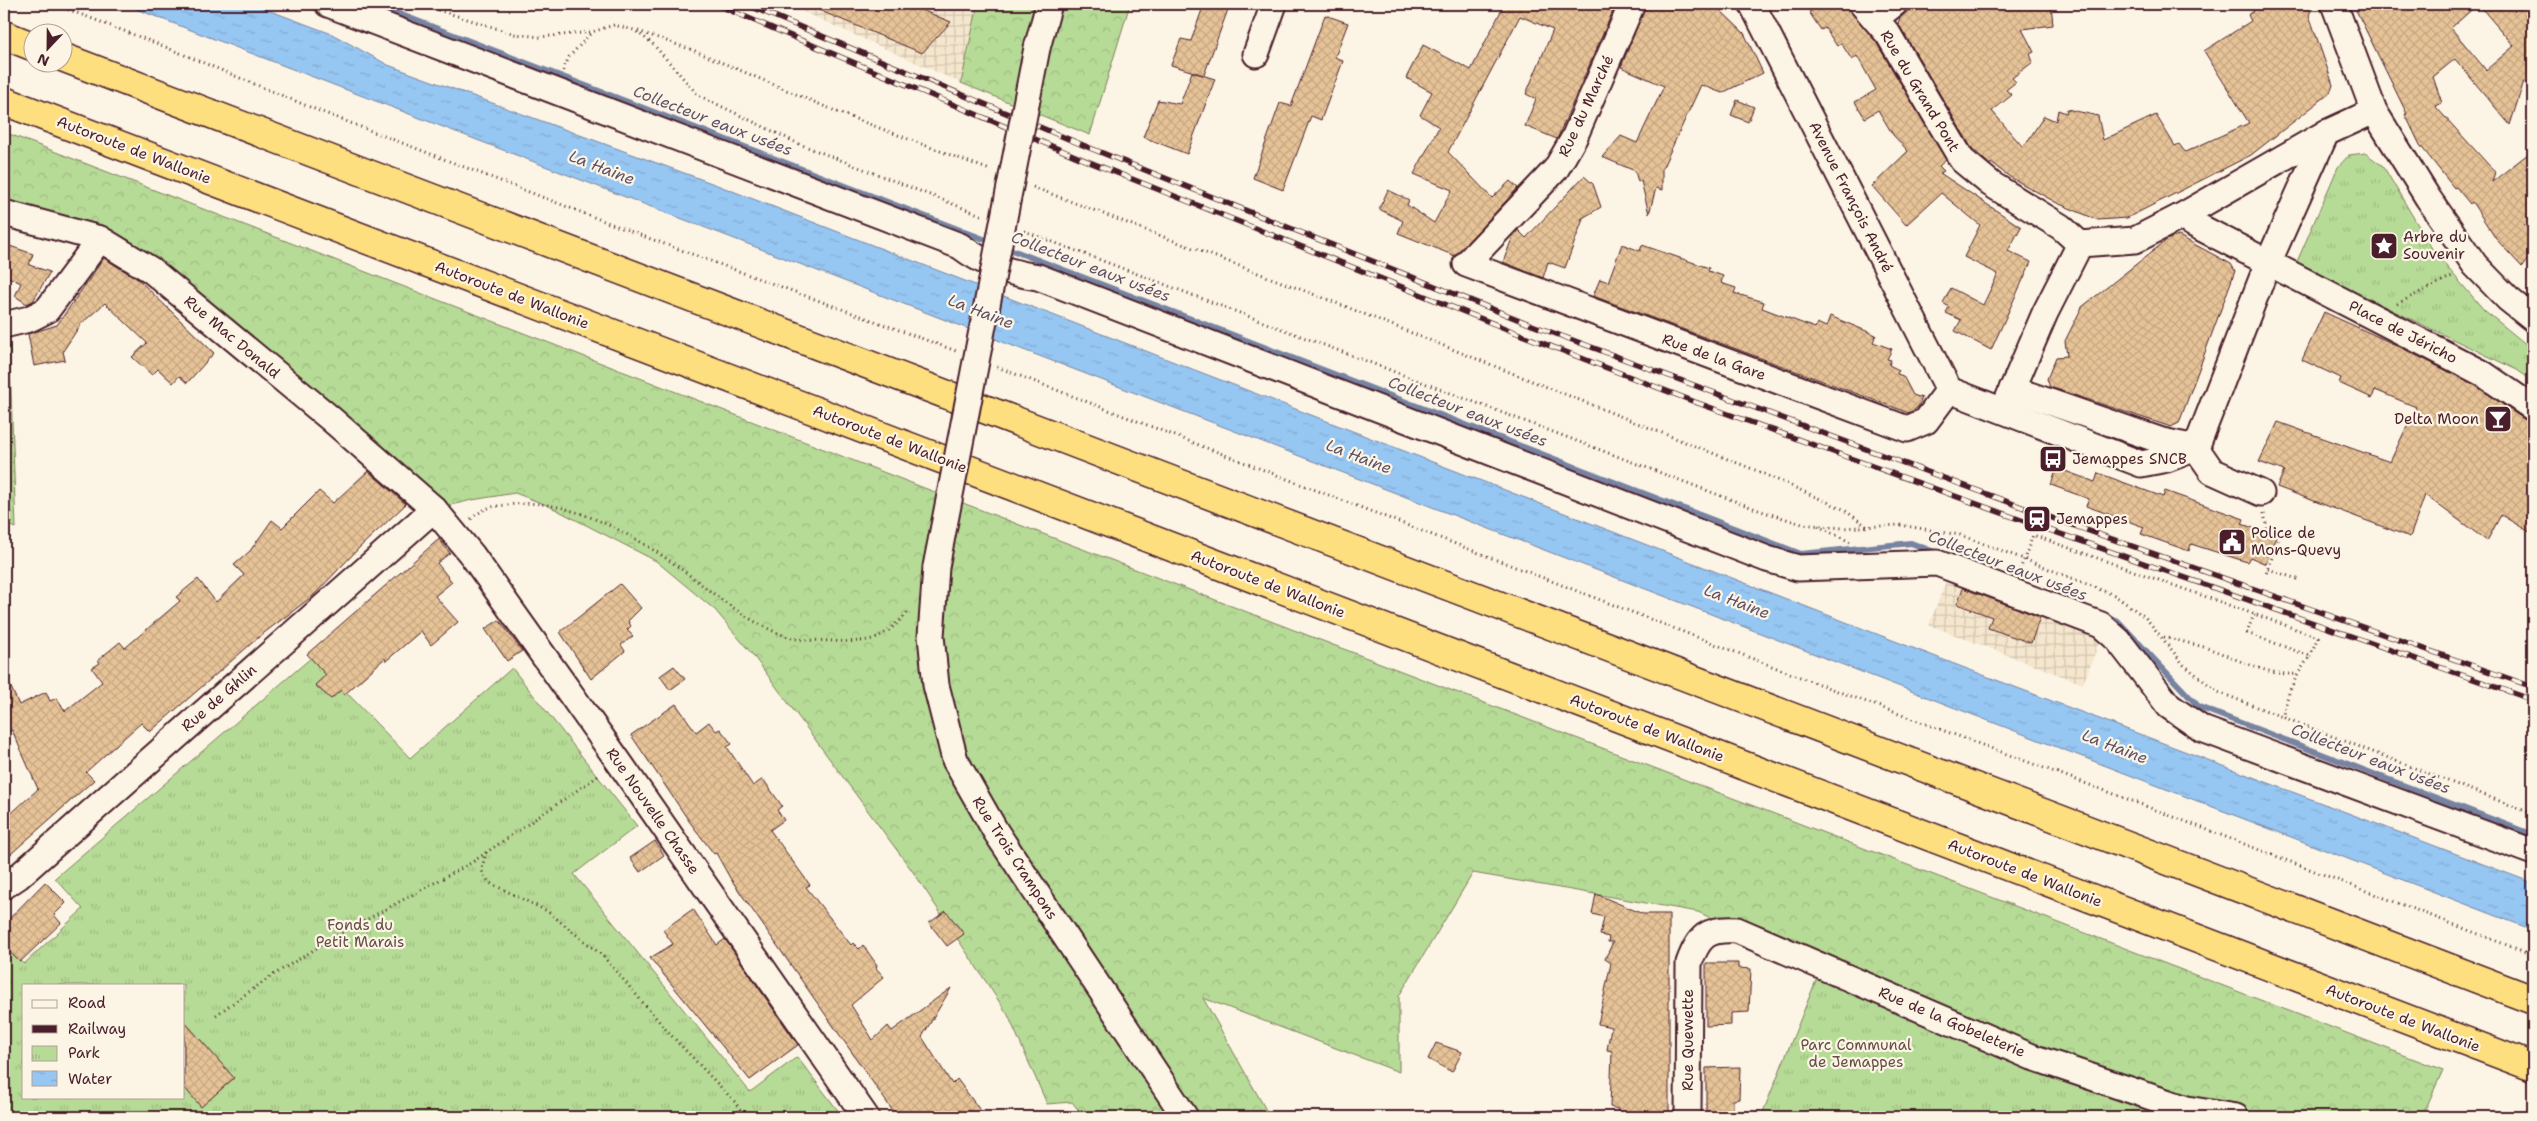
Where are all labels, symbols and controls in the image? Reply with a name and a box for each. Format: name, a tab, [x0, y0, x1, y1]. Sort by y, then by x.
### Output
north arrow	[22, 22, 72, 72]
street label: Rue du Grand Pont	[1876, 26, 1964, 156]
text: N	[35, 50, 52, 70]
street label: Rue du Marché	[1554, 52, 1618, 160]
water label: Collecteur eaux usées	[630, 80, 795, 161]
street label: Autoroute de Wallonie	[54, 111, 214, 189]
street label: Avenue François André	[1804, 118, 1898, 276]
water label: La Haine	[566, 145, 638, 190]
water label: Collecteur eaux usées	[1008, 226, 1173, 307]
place label: Arbre du Souvenir	[2403, 227, 2467, 264]
place icon: Arbre du Souvenir	[2369, 231, 2399, 261]
street label: Autoroute de Wallonie	[432, 256, 592, 334]
water label: La Haine	[945, 289, 1017, 334]
street label: Rue Mac Donald	[180, 291, 285, 383]
street label: Place de Jéricho	[2345, 296, 2461, 368]
street label: Rue de la Gare	[1659, 329, 1769, 385]
water label: Collecteur eaux usées	[1385, 371, 1550, 452]
street label: Autoroute de Wallonie	[810, 400, 970, 478]
bar icon: Delta Moon	[2483, 404, 2513, 434]
place label: Delta Moon	[2394, 409, 2479, 429]
water label: La Haine	[1323, 434, 1395, 479]
bus stop icon: Jemappes SNCB	[2038, 444, 2068, 474]
place label: Jemappes SNCB	[2072, 449, 2187, 469]
station icon: Jemappes	[2022, 504, 2052, 534]
place label: Jemappes	[2056, 509, 2128, 529]
place label: Police de Mons-Quevy	[2251, 523, 2341, 560]
water label: Collecteur eaux usées	[1925, 525, 2090, 606]
public building icon: Police de Mons-Quevy	[2217, 527, 2247, 557]
street label: Autoroute de Wallonie	[1188, 545, 1348, 623]
water label: La Haine	[1701, 579, 1773, 624]
street label: Rue de Ghlin	[177, 660, 261, 736]
street label: Autoroute de Wallonie	[1567, 689, 1727, 767]
water label: Collecteur eaux usées	[2288, 718, 2453, 799]
water label: La Haine	[2079, 724, 2151, 769]
street label: Rue Nouvelle Chasse	[602, 744, 704, 878]
street label: Rue Trois Crampons	[968, 793, 1062, 923]
street label: Autoroute de Wallonie	[1945, 834, 2105, 912]
park label: Fonds du Petit Marais	[316, 915, 404, 952]
street label: Autoroute de Wallonie	[2323, 979, 2483, 1057]
street label: Rue de la Gobeleterie	[1876, 982, 2028, 1062]
legend	[22, 984, 185, 1098]
street label: Rue Quewette	[1678, 989, 1698, 1091]
text: Road	[68, 993, 106, 1013]
text: Railway	[68, 1019, 126, 1039]
park label: Parc Communal de Jemappes	[1800, 1035, 1912, 1072]
text: Park	[68, 1043, 100, 1063]
text: Water	[68, 1069, 112, 1089]

